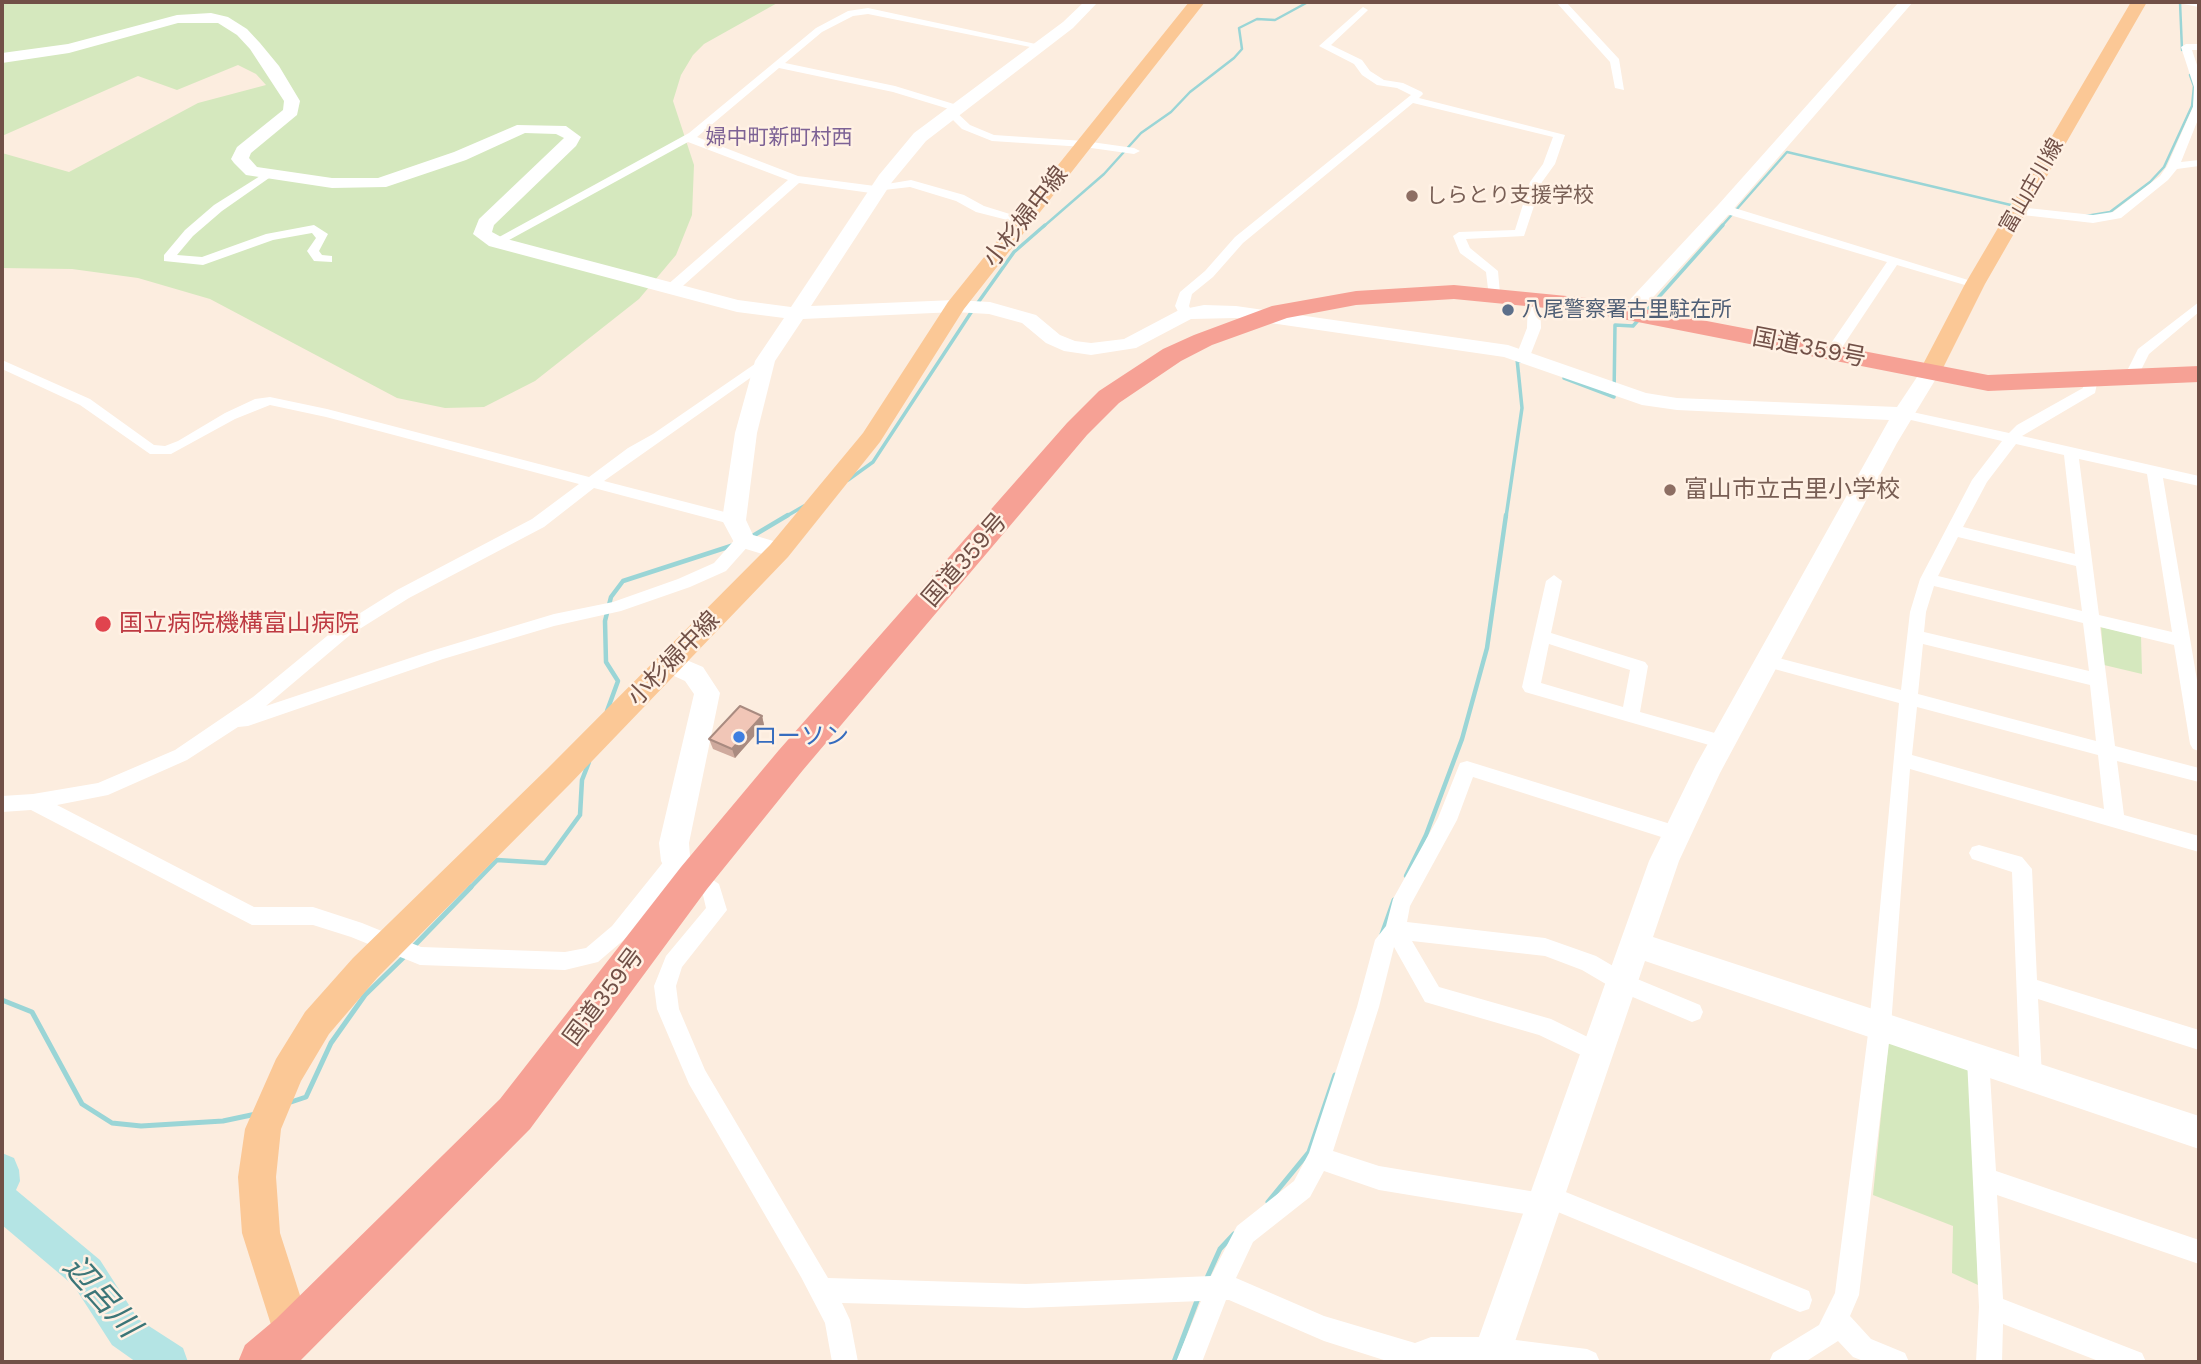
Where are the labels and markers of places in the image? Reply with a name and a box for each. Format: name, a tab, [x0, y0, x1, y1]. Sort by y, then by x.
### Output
place label: しらとり支援学校	[1426, 183, 1594, 209]
marker: しらとり支援学校	[1404, 188, 1420, 204]
place label: 八尾警察署古里駐在所	[1522, 297, 1732, 323]
marker: 八尾警察署古里駐在所	[1500, 302, 1516, 318]
place label: 富山市立古里小学校	[1684, 476, 1900, 504]
marker: 富山市立古里小学校	[1662, 482, 1678, 498]
place label: 国立病院機構富山病院	[119, 610, 359, 638]
marker: 国立病院機構富山病院	[93, 614, 113, 634]
place label: ローソン	[753, 723, 849, 751]
marker: ローソン	[731, 729, 747, 745]

